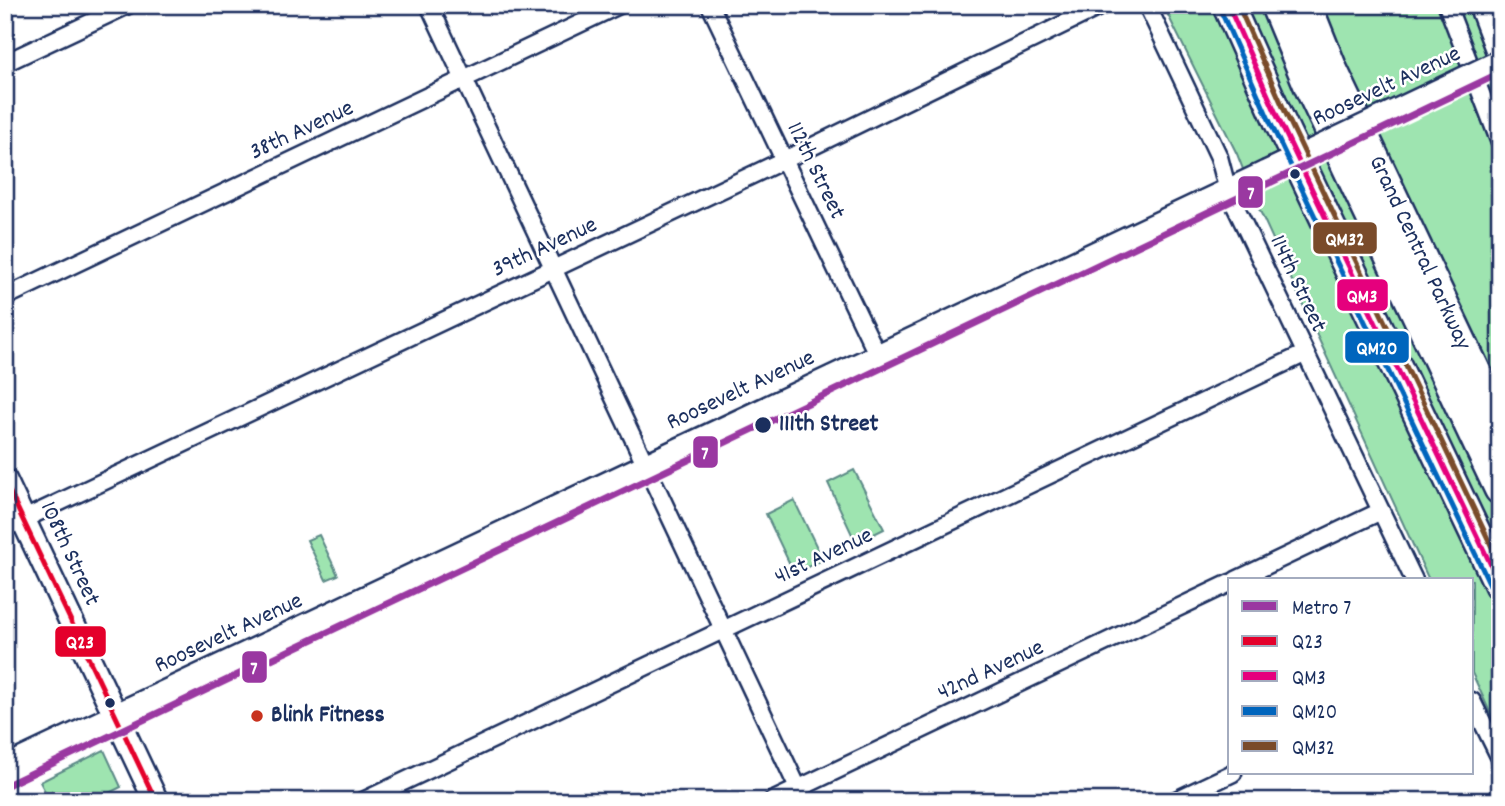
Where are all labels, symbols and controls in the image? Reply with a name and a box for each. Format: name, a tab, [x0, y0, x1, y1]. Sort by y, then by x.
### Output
street label: Roosevelt Avenue	[1307, 38, 1467, 136]
street label: 38th Avenue	[244, 92, 360, 170]
street label: 112th Street	[777, 117, 853, 226]
street label: Grand Central Parkway	[1359, 150, 1480, 357]
unlabelled marker	[1288, 167, 1302, 181]
line badge: 7	[1237, 175, 1264, 209]
text: 7	[1247, 182, 1255, 209]
street label: 39th Avenue	[487, 209, 603, 287]
line badge: QM32	[1312, 221, 1378, 255]
text: QM32	[1326, 228, 1364, 255]
street label: 114th Street	[1260, 230, 1334, 339]
line badge: QM3	[1336, 278, 1389, 312]
text: QM3	[1347, 285, 1377, 312]
line badge: QM20	[1344, 330, 1410, 364]
text: QM20	[1357, 337, 1397, 364]
street label: Roosevelt Avenue	[661, 342, 821, 440]
place label: 111th Street	[779, 408, 879, 442]
marker: 111th Street	[753, 415, 773, 435]
line badge: 7	[692, 435, 719, 469]
text: 7	[701, 442, 709, 469]
street label: 108th Street	[30, 496, 108, 612]
street label: 41st Avenue	[769, 519, 879, 595]
legend	[1228, 578, 1474, 774]
street label: Roosevelt Avenue	[149, 585, 309, 683]
text: Metro 7	[1292, 595, 1351, 625]
line badge: Q23	[54, 625, 107, 658]
text: Q23	[1292, 629, 1323, 659]
text: Q23	[66, 631, 94, 658]
street label: 42nd Avenue	[932, 632, 1050, 710]
line badge: 7	[241, 650, 268, 684]
text: 7	[250, 657, 258, 684]
text: QM3	[1292, 665, 1326, 695]
unlabelled marker	[103, 696, 117, 710]
place label: Blink Fitness	[271, 699, 385, 733]
text: QM20	[1292, 699, 1337, 729]
marker: Blink Fitness	[249, 708, 265, 724]
text: QM32	[1292, 735, 1335, 765]

